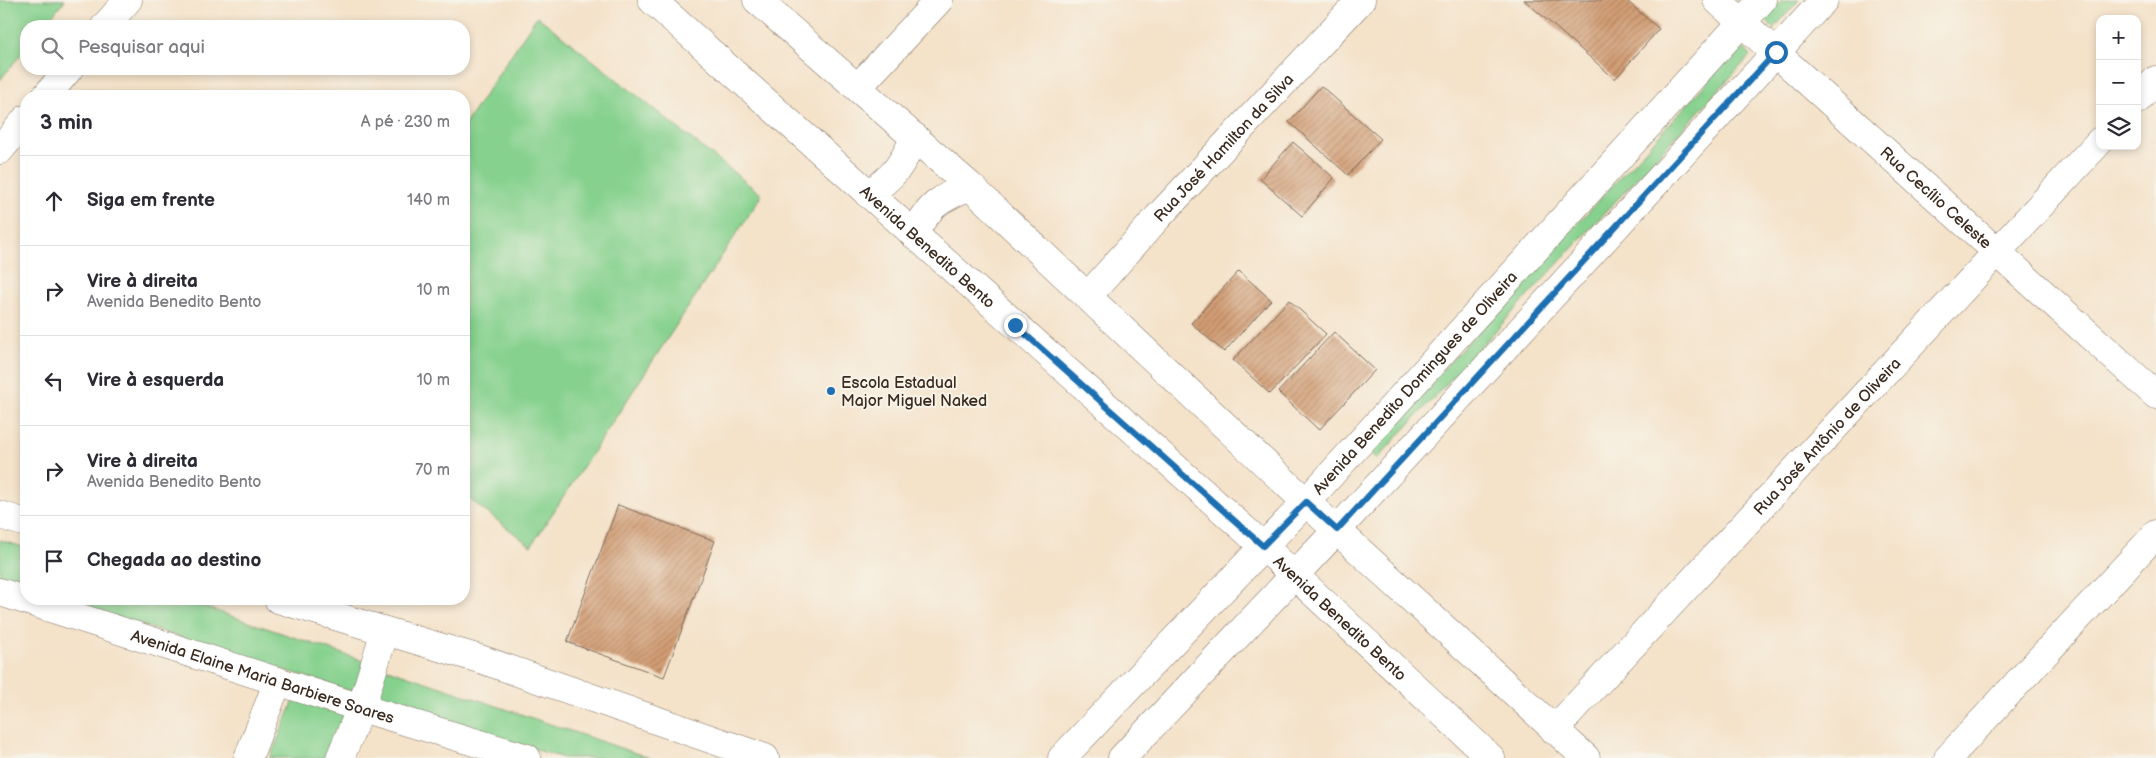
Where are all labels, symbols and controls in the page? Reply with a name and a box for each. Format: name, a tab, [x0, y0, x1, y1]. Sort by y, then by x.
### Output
map controls	[2096, 15, 2141, 150]
button: +	[2096, 15, 2141, 60]
search box	[20, 20, 470, 75]
icon: search	[38, 34, 66, 62]
text: Pesquisar aqui	[78, 36, 205, 59]
route start	[1765, 41, 1788, 64]
button: −	[2096, 60, 2141, 105]
street label: Rua José Hamilton da Silva	[1150, 70, 1298, 226]
button: layers	[2096, 105, 2141, 150]
text: 3 min	[40, 110, 93, 135]
text: A pé · 230 m	[361, 113, 450, 132]
street label: Rua Cecílio Celeste	[1876, 143, 1995, 254]
street label: Avenida Benedito Bento	[855, 182, 998, 313]
icon: ahead	[40, 187, 68, 215]
text: Siga em frente	[87, 189, 215, 212]
text: 140 m	[407, 191, 450, 210]
street label: Avenida Benedito Domingues de Oliveira	[1309, 268, 1522, 499]
text: Vire à direita	[87, 270, 198, 293]
icon: right	[40, 277, 68, 305]
text: 10 m	[417, 281, 450, 300]
text: Avenida Benedito Bento	[87, 293, 261, 312]
route end	[1004, 314, 1027, 337]
street label: Rua José Antônio de Oliveira	[1750, 354, 1905, 520]
icon: left	[40, 367, 68, 395]
text: Vire à esquerda	[87, 369, 224, 392]
text: 10 m	[417, 371, 450, 390]
place label: Escola Estadual Major Miguel Naked	[841, 374, 987, 411]
marker: Escola Estadual Major Miguel Naked	[825, 385, 837, 397]
text: Vire à direita	[87, 450, 198, 473]
icon: right	[40, 457, 68, 485]
text: 70 m	[415, 461, 450, 480]
text: Avenida Benedito Bento	[87, 473, 261, 492]
icon: arrive	[40, 547, 68, 575]
text: Chegada ao destino	[87, 549, 261, 572]
street label: Avenida Benedito Bento	[1269, 553, 1410, 685]
street label: Avenida Elaine Maria Barbiere Soares	[128, 627, 396, 728]

